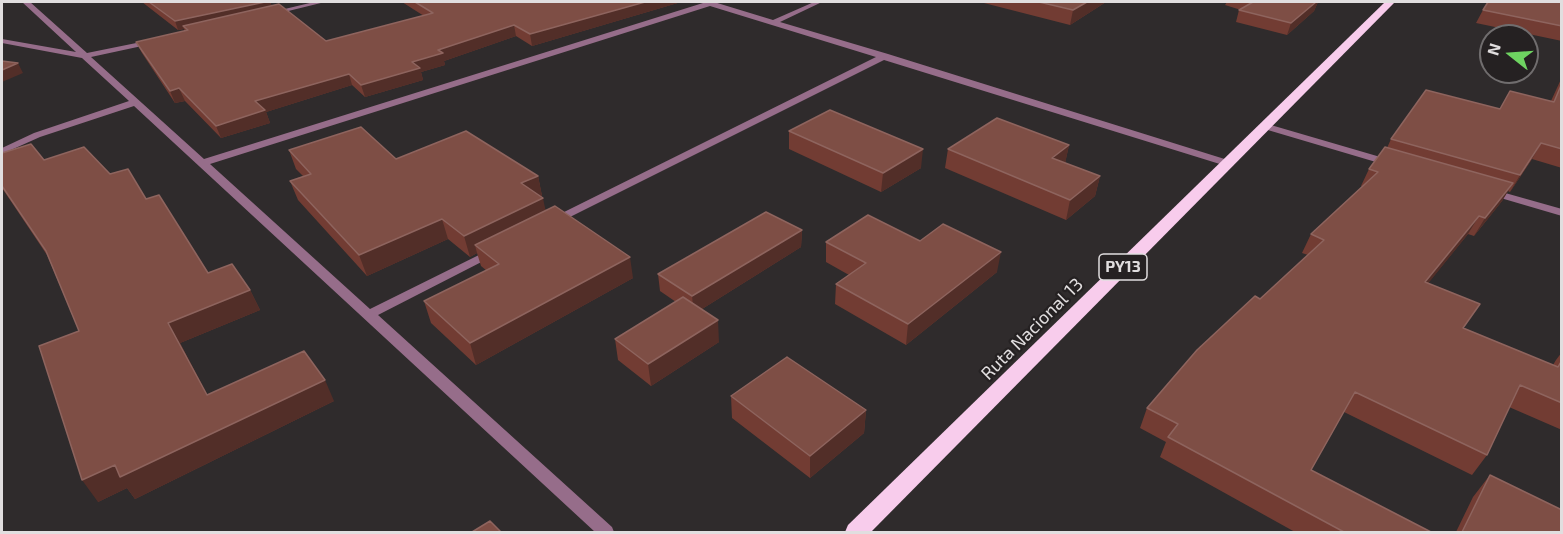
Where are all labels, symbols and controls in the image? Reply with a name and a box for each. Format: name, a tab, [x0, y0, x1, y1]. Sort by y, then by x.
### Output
north arrow	[1479, 24, 1539, 84]
text: N	[1482, 41, 1504, 57]
road number: PY13	[1099, 254, 1147, 280]
street label: Ruta Nacional 13	[977, 274, 1087, 384]

